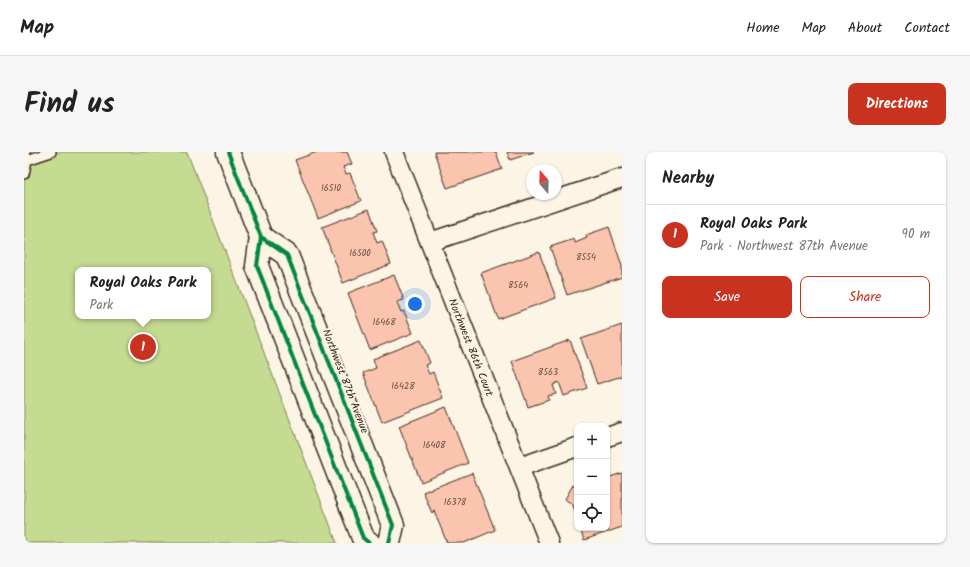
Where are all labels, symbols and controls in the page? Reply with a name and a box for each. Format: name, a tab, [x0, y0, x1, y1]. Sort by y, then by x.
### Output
text: Map	[20, 13, 54, 43]
text: Home	[746, 17, 780, 39]
text: Map	[802, 17, 826, 39]
text: About	[848, 17, 882, 39]
text: Contact	[904, 17, 950, 39]
text: Find us	[24, 82, 115, 127]
button: Directions	[848, 83, 946, 125]
north arrow	[526, 164, 562, 200]
text: Nearby	[662, 165, 714, 192]
house number: 16510	[321, 181, 341, 196]
text: Royal Oaks Park	[700, 212, 807, 236]
text: 1	[673, 224, 677, 245]
text: 90 m	[902, 224, 930, 245]
text: Park · Northwest 87th Avenue	[700, 236, 868, 257]
house number: 16500	[349, 246, 371, 261]
house number: 8554	[576, 250, 596, 265]
popup	[75, 267, 211, 319]
text: Royal Oaks Park	[90, 271, 196, 295]
button: Save	[662, 276, 792, 318]
button: Share	[800, 276, 930, 318]
house number: 8564	[508, 278, 528, 293]
your location	[405, 294, 425, 314]
text: Park	[90, 295, 113, 316]
street label: Northwest 86th Court	[443, 296, 498, 400]
house number: 16468	[372, 315, 396, 330]
street label: Northwest 87th Avenue	[317, 327, 373, 436]
pin: 1	[130, 332, 156, 362]
house number: 8563	[538, 365, 558, 380]
house number: 16428	[391, 379, 415, 394]
map controls	[574, 423, 610, 531]
button: +	[574, 423, 610, 459]
house number: 16408	[423, 438, 446, 453]
button: −	[574, 459, 610, 495]
house number: 16378	[444, 495, 467, 510]
button: locate	[574, 495, 610, 531]

